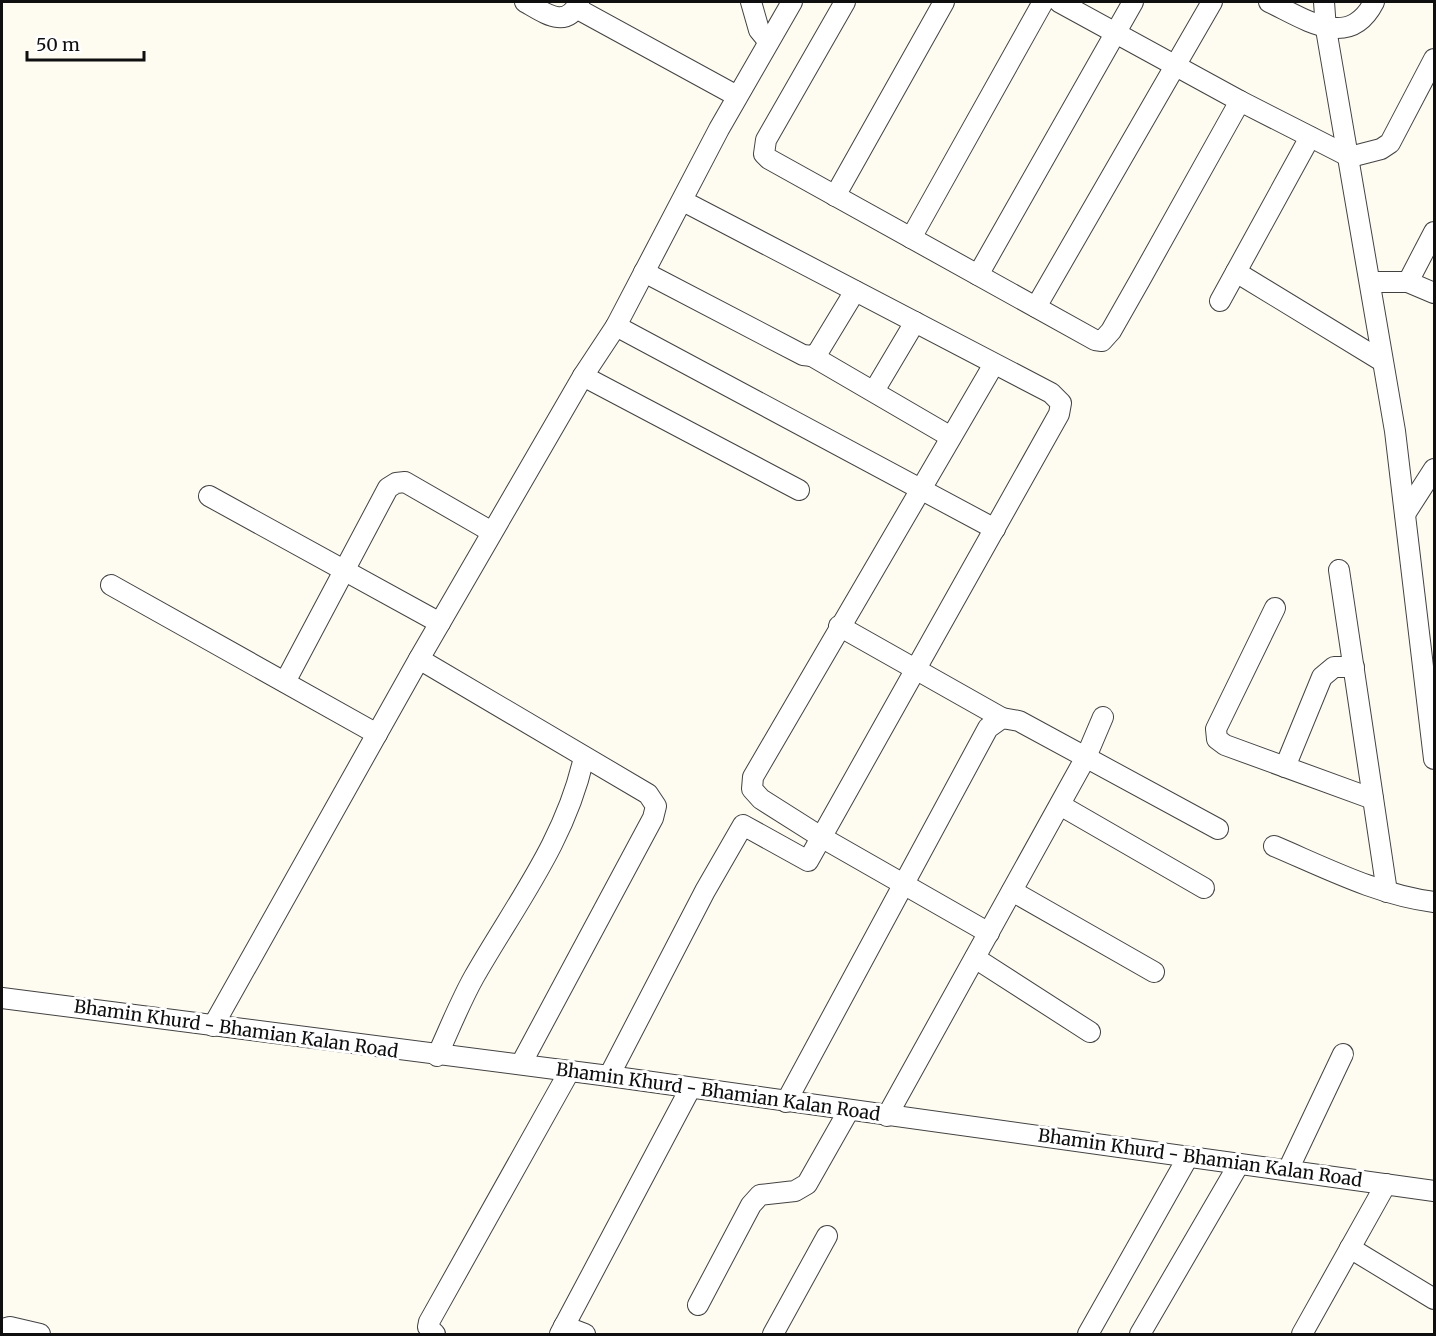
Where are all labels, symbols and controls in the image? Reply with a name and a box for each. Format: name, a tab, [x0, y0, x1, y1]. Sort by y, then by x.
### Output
scale bar	[27, 24, 144, 62]
text: 50 m	[36, 33, 80, 56]
street label: Bhamin Khurd - Bhamian Kalan Road	[72, 994, 400, 1063]
street label: Bhamin Khurd - Bhamian Kalan Road	[554, 1057, 882, 1126]
street label: Bhamin Khurd - Bhamian Kalan Road	[1036, 1123, 1364, 1192]

